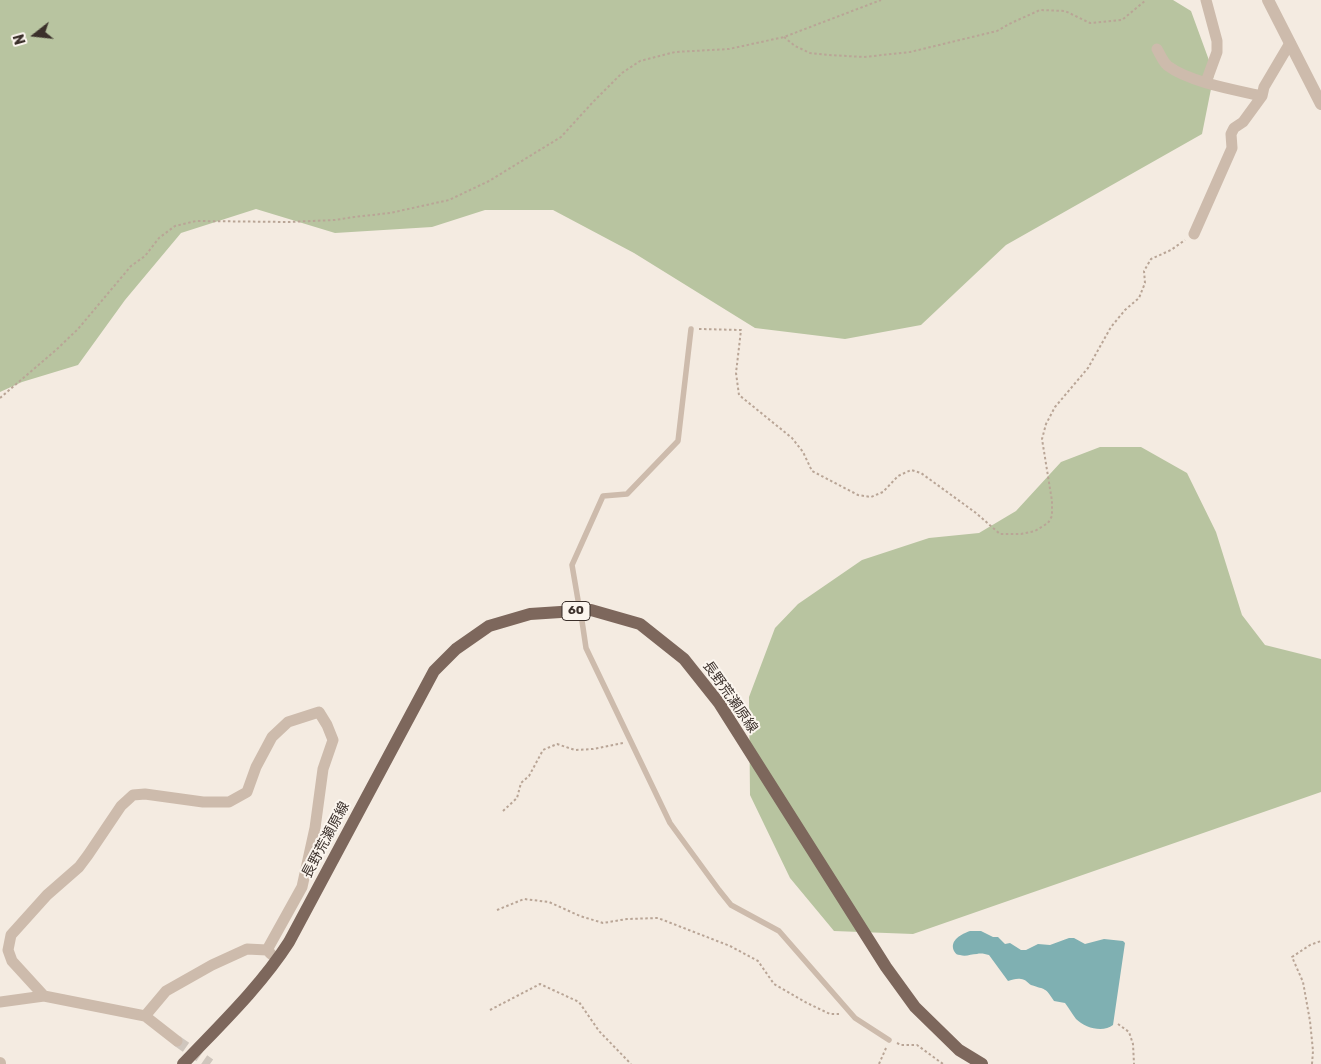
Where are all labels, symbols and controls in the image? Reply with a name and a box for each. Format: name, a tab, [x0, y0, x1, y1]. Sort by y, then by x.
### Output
north arrow	[10, 10, 60, 60]
text: N	[11, 32, 30, 46]
road number: 60	[562, 602, 590, 620]
street label: 長野荒瀬原線	[699, 658, 761, 736]
street label: 長野荒瀬原線	[299, 799, 353, 881]

